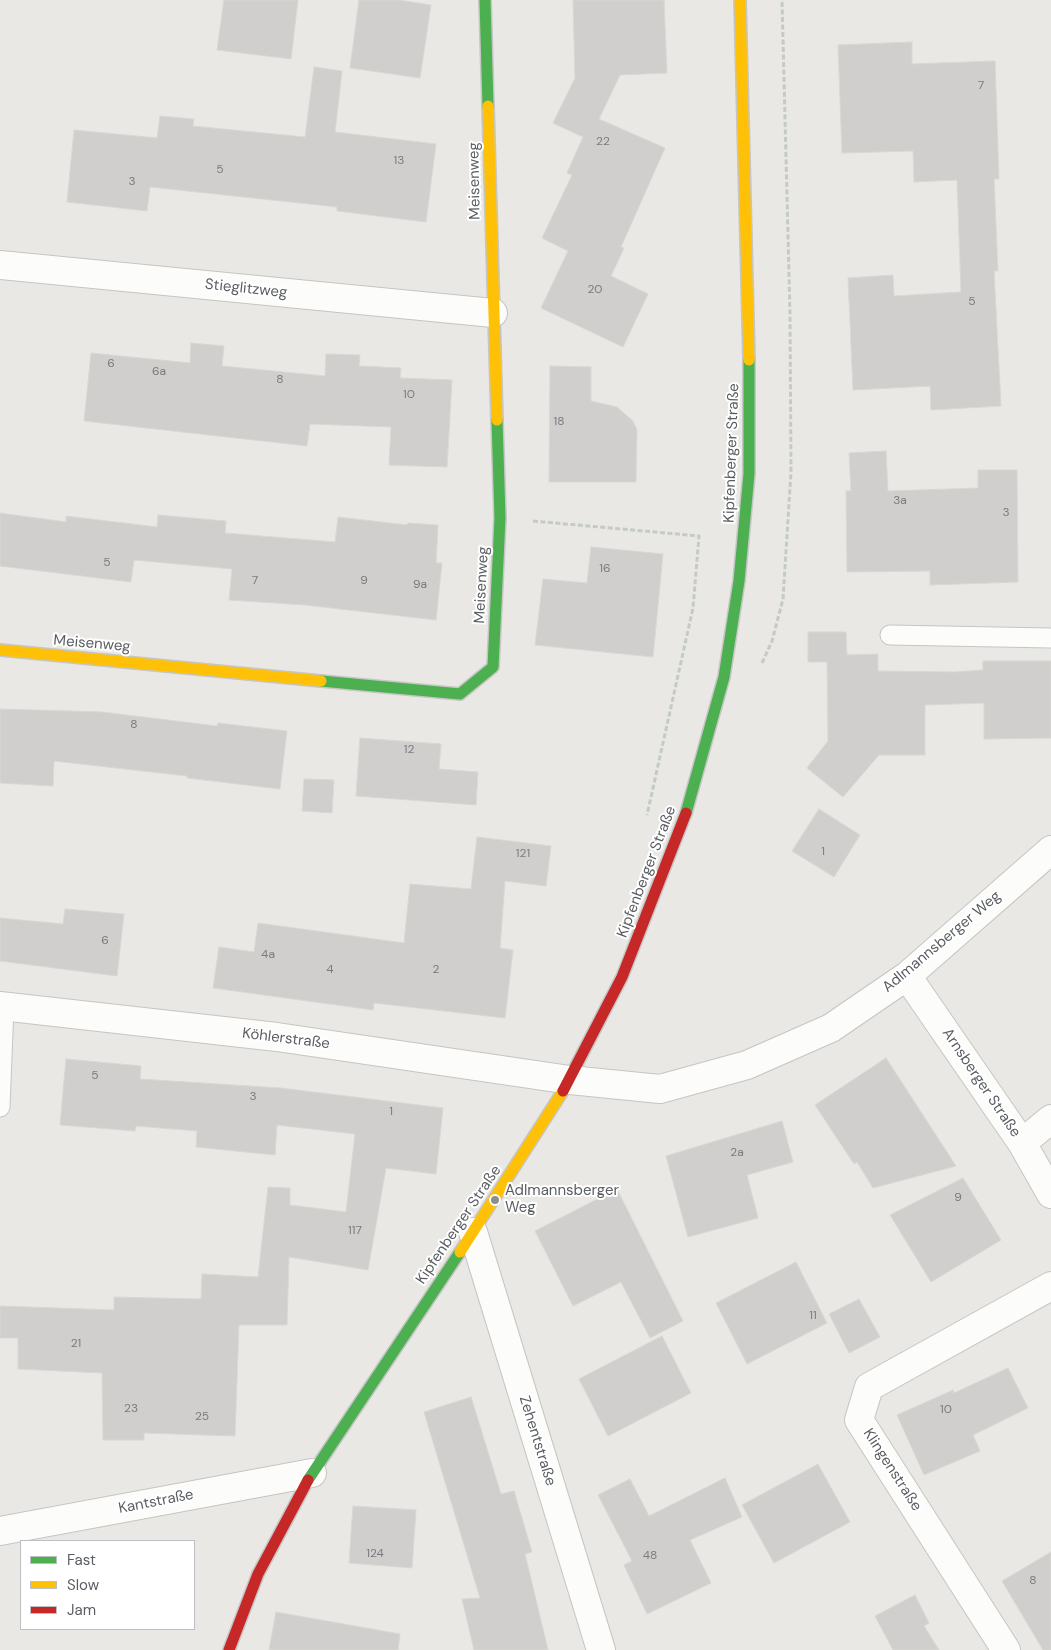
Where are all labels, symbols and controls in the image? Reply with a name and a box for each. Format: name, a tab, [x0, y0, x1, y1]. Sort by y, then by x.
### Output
house number: 7	[978, 79, 984, 93]
house number: 22	[596, 135, 610, 149]
street label: Meisenweg	[465, 142, 485, 220]
house number: 13	[394, 154, 404, 168]
house number: 5	[216, 163, 224, 177]
house number: 3	[128, 175, 136, 189]
street label: Stieglitzweg	[204, 276, 288, 302]
house number: 20	[588, 283, 602, 297]
house number: 5	[968, 295, 976, 309]
house number: 6	[107, 357, 115, 371]
house number: 6a	[152, 365, 166, 379]
house number: 8	[276, 373, 284, 387]
street label: Kipfenberger Straße	[721, 383, 743, 523]
house number: 10	[403, 388, 415, 402]
house number: 18	[553, 415, 565, 429]
house number: 3a	[893, 494, 907, 508]
house number: 3	[1002, 506, 1010, 520]
street label: Meisenweg	[471, 546, 493, 624]
house number: 5	[103, 556, 111, 570]
house number: 16	[599, 562, 611, 576]
house number: 7	[252, 574, 258, 588]
house number: 9	[360, 574, 368, 588]
house number: 9a	[413, 578, 427, 592]
street label: Meisenweg	[53, 632, 131, 656]
house number: 8	[130, 718, 138, 732]
house number: 12	[404, 743, 414, 757]
street label: Kipfenberger Straße	[614, 804, 680, 940]
house number: 1	[821, 845, 825, 859]
house number: 121	[516, 847, 530, 861]
street label: Adlmannsberger Weg	[879, 887, 1005, 997]
house number: 6	[101, 934, 109, 948]
house number: 4a	[261, 948, 275, 962]
house number: 4	[326, 963, 334, 977]
house number: 2	[433, 963, 439, 977]
street label: Köhlerstraße	[241, 1025, 331, 1053]
street label: Arnsberger Straße	[938, 1025, 1024, 1141]
house number: 5	[91, 1069, 99, 1083]
house number: 3	[249, 1090, 257, 1104]
house number: 1	[389, 1105, 393, 1119]
house number: 2a	[730, 1146, 744, 1160]
street label: Kipfenberger Straße	[413, 1162, 505, 1288]
place label: Adlmannsberger Weg	[505, 1182, 619, 1217]
house number: 9	[954, 1191, 962, 1205]
marker: Adlmannsberger Weg	[489, 1194, 501, 1206]
house number: 117	[348, 1224, 362, 1238]
house number: 11	[809, 1309, 817, 1323]
house number: 21	[71, 1337, 81, 1351]
street label: Zehentstraße	[515, 1394, 559, 1488]
house number: 23	[124, 1402, 138, 1416]
house number: 10	[940, 1403, 952, 1417]
house number: 25	[195, 1410, 209, 1424]
street label: Klingenstraße	[859, 1425, 925, 1515]
street label: Kantstraße	[117, 1486, 195, 1518]
legend	[20, 1540, 195, 1630]
house number: 124	[366, 1547, 384, 1561]
house number: 48	[643, 1549, 657, 1563]
text: Fast	[67, 1550, 96, 1570]
house number: 8	[1029, 1574, 1037, 1588]
text: Slow	[67, 1575, 99, 1595]
text: Jam	[67, 1600, 96, 1620]

